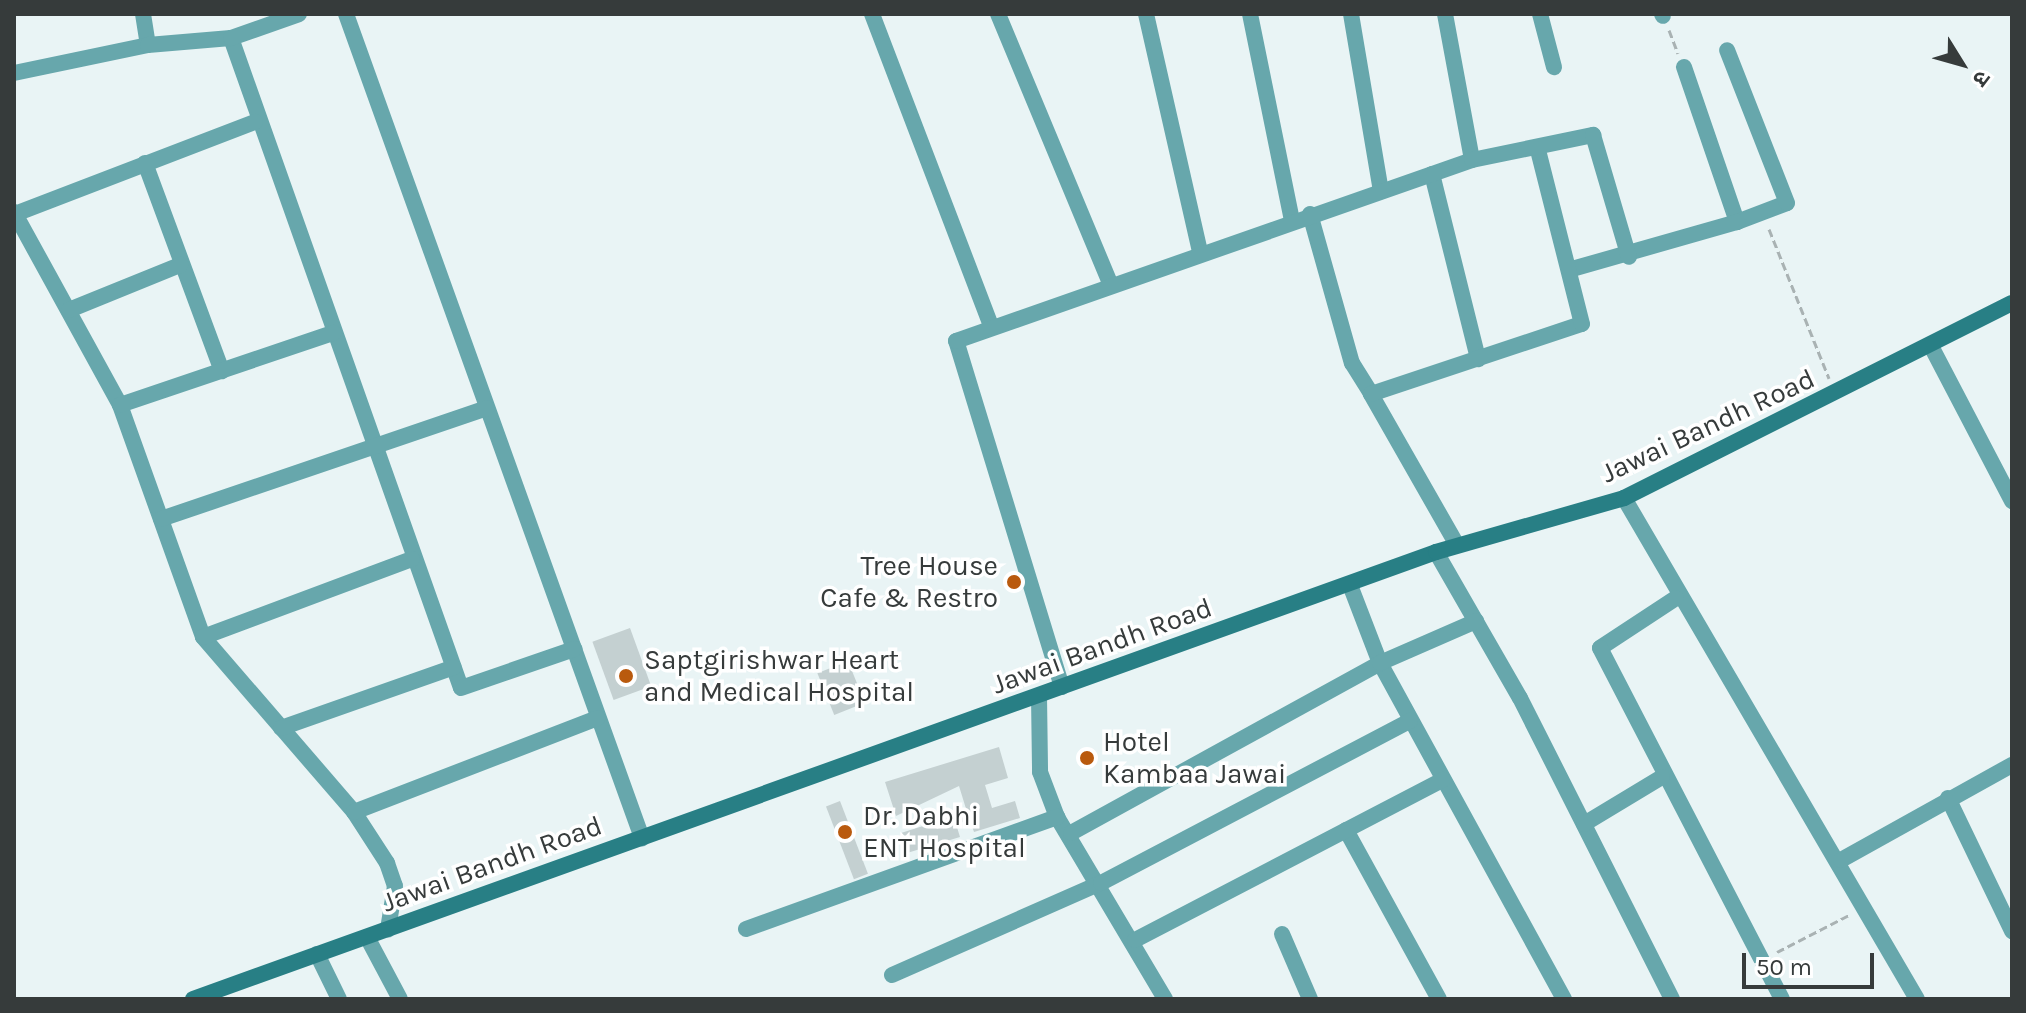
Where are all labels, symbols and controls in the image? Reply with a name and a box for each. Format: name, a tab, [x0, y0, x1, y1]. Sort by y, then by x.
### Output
north arrow	[1922, 24, 2002, 104]
text: उ	[1967, 65, 1995, 91]
street label: Jawai Bandh Road	[1596, 362, 1820, 490]
place label: Tree House Cafe & Restro	[820, 549, 998, 615]
marker: Tree House Cafe & Restro	[1005, 573, 1023, 591]
street label: Jawai Bandh Road	[987, 591, 1217, 701]
place label: Saptgirishwar Heart and Medical Hospital	[644, 643, 914, 709]
marker: Saptgirishwar Heart and Medical Hospital	[615, 665, 637, 687]
place label: Hotel Kambaa Jawai	[1103, 725, 1286, 791]
marker: Hotel Kambaa Jawai	[1078, 749, 1096, 767]
place label: Dr. Dabhi ENT Hospital	[863, 799, 1026, 865]
street label: Jawai Bandh Road	[377, 809, 607, 919]
marker: Dr. Dabhi ENT Hospital	[834, 821, 856, 843]
scale bar	[1746, 937, 1878, 987]
text: 50 m	[1756, 953, 1812, 981]

